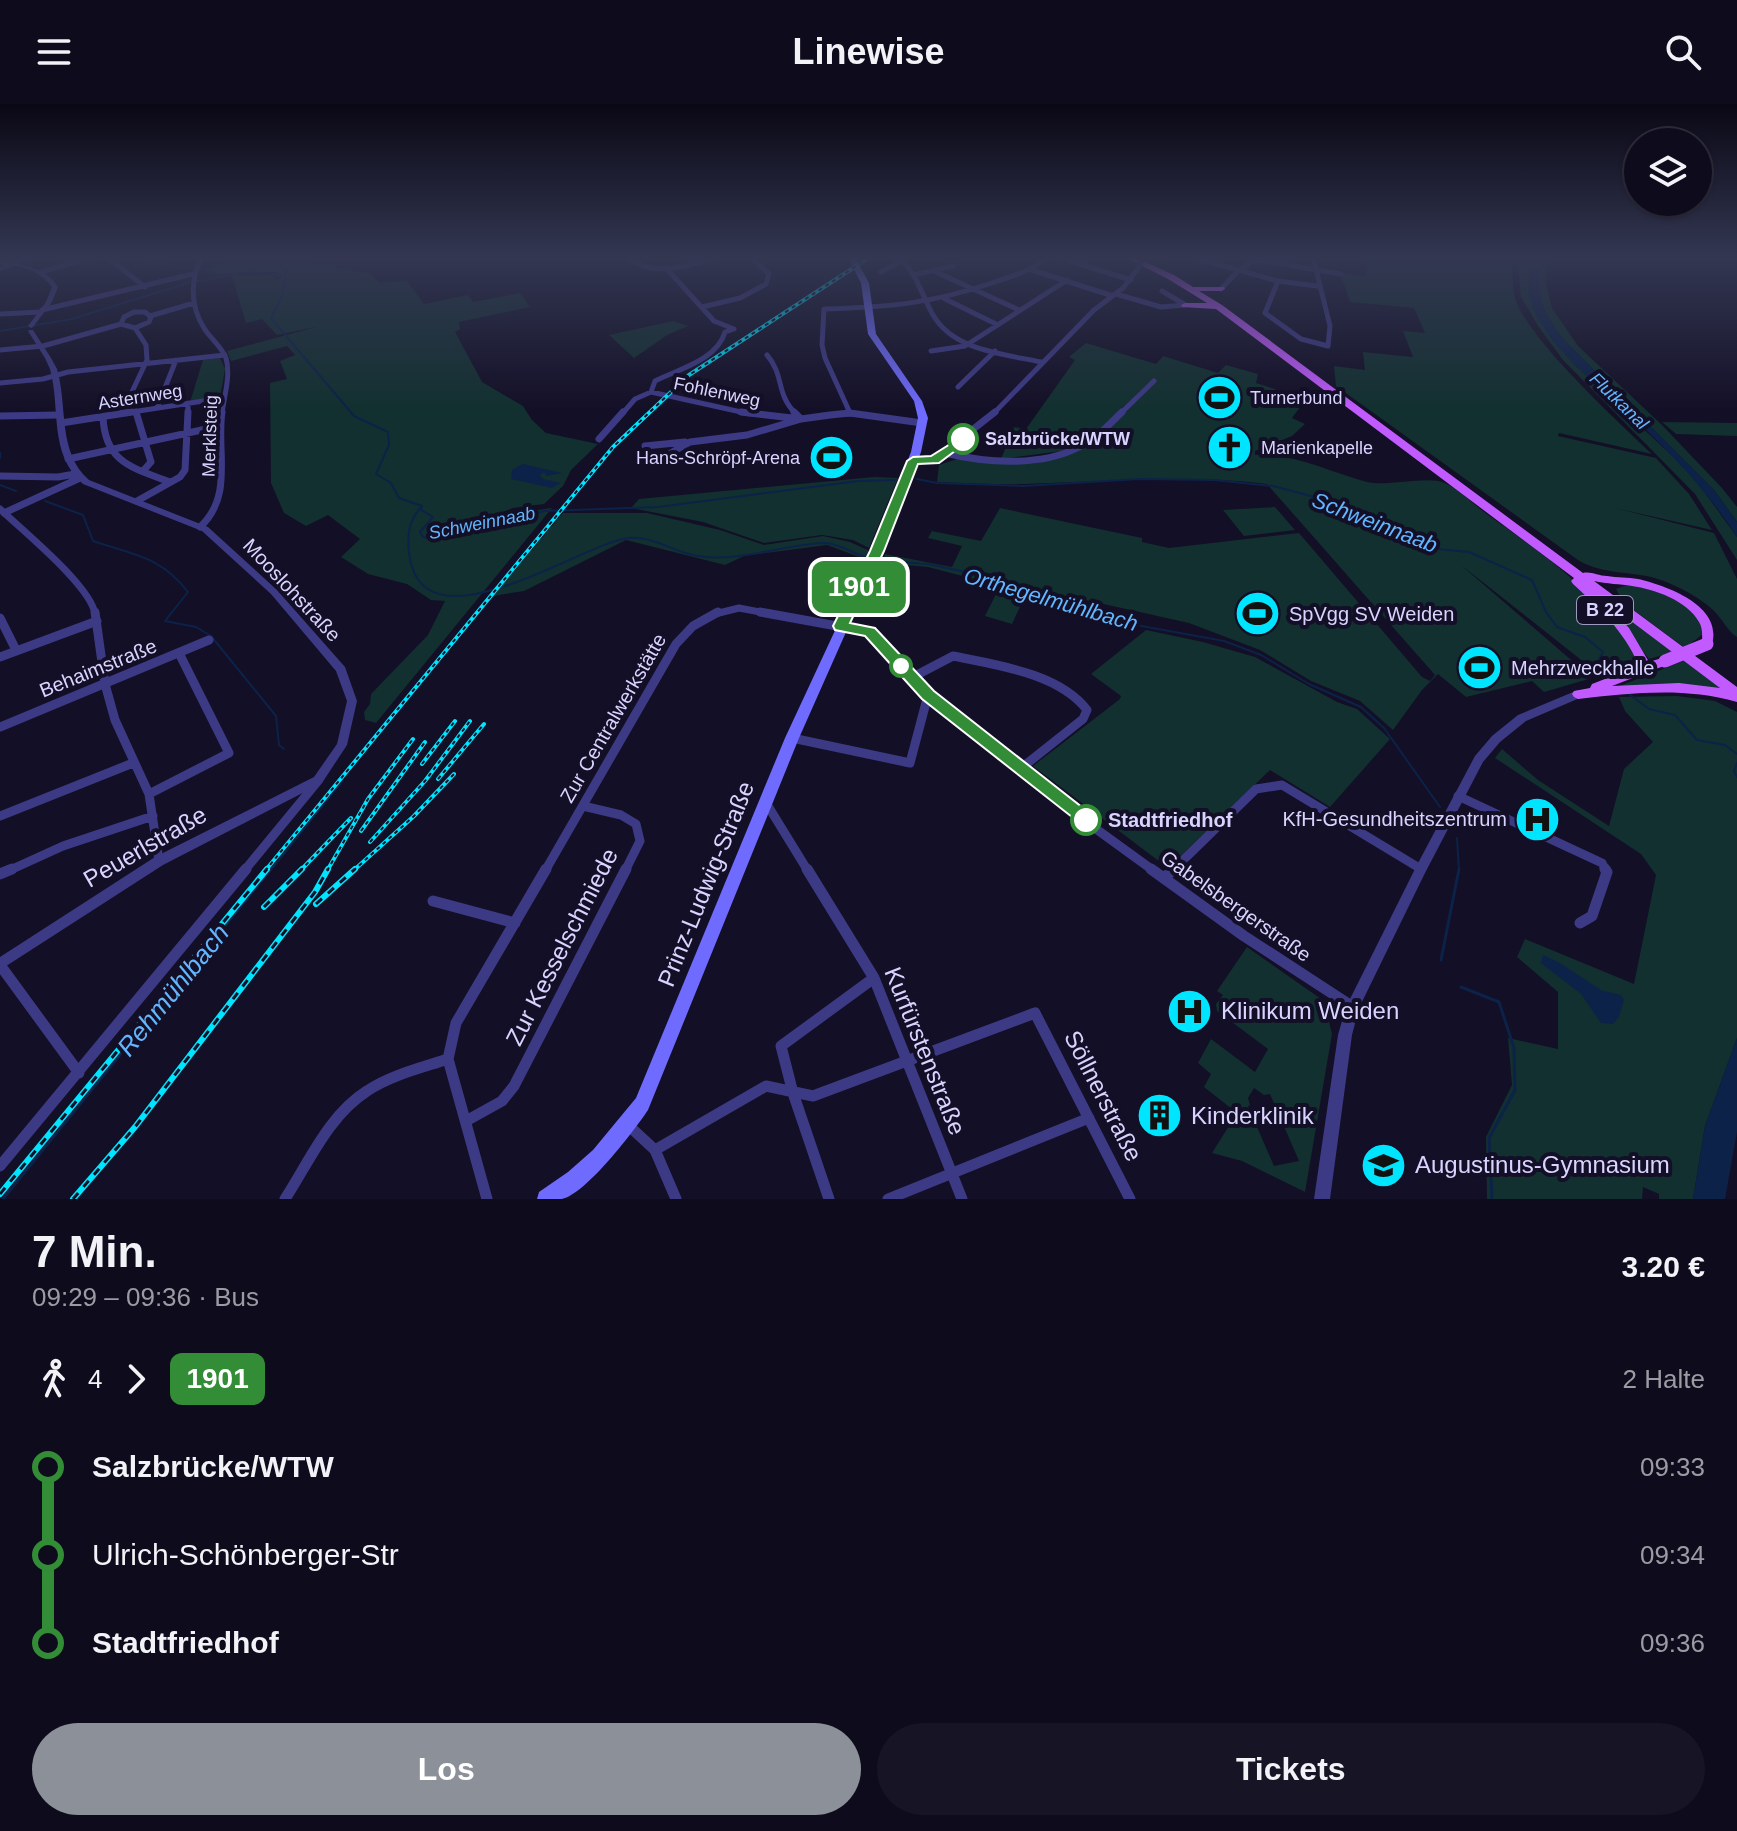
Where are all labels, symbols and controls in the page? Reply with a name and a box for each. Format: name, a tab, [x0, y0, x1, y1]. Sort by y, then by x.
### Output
icon: menu	[32, 30, 76, 74]
icon: search	[1661, 30, 1705, 74]
text: Linewise	[792, 31, 945, 72]
map controls	[1624, 128, 1712, 216]
button: layers	[1624, 128, 1712, 216]
water label: Flutkanal	[1586, 368, 1653, 434]
street label: Fohlenweg	[672, 373, 762, 411]
sports icon: Turnerbund	[1195, 374, 1243, 422]
street label: Asternweg	[96, 380, 184, 414]
place label: Turnerbund	[1250, 388, 1342, 408]
street label: Merklsteig	[199, 395, 221, 477]
marker: Salzbrücke/WTW	[948, 424, 978, 454]
church icon: Marienkapelle	[1206, 424, 1254, 472]
place label: Salzbrücke/WTW	[985, 429, 1130, 449]
sports icon: Hans-Schröpf-Arena	[807, 434, 855, 482]
place label: Marienkapelle	[1261, 438, 1373, 458]
place label: Hans-Schröpf-Arena	[636, 448, 801, 468]
water label: Schweinnaab	[1309, 487, 1441, 558]
water label: Schweinnaab	[427, 503, 537, 543]
street label: Mooslohstraße	[239, 534, 345, 646]
line badge: 1901	[803, 561, 915, 613]
water label: Orthegelmühlbach	[961, 563, 1141, 636]
text: 1901	[828, 571, 890, 602]
sports icon: SpVgg SV Weiden	[1234, 590, 1282, 638]
road number: B 22	[1577, 596, 1633, 624]
place label: SpVgg SV Weiden	[1289, 603, 1454, 625]
street label: Zur Centralwerkstätte	[556, 630, 670, 806]
street label: Behaimstraße	[36, 634, 160, 702]
sports icon: Mehrzweckhalle	[1456, 644, 1504, 692]
unlabelled marker	[890, 655, 912, 677]
place label: Mehrzweckhalle	[1511, 657, 1654, 679]
street label: Prinz-Ludwig-Straße	[652, 777, 759, 990]
hospital icon: KfH-Gesundheitszentrum	[1514, 795, 1562, 843]
street label: Peuerlstraße	[79, 801, 211, 893]
marker: Stadtfriedhof	[1071, 805, 1101, 835]
place label: KfH-Gesundheitszentrum	[1282, 808, 1507, 830]
place label: Stadtfriedhof	[1108, 809, 1233, 831]
street label: Zur Kesselschmiede	[500, 844, 623, 1050]
street label: Gabelsbergerstraße	[1157, 846, 1315, 966]
water label: Rehmühlbach	[111, 918, 235, 1062]
street label: Kurfürstenstraße	[879, 963, 971, 1139]
hospital icon: Klinikum Weiden	[1166, 987, 1214, 1035]
place label: Klinikum Weiden	[1221, 997, 1399, 1024]
street label: Söllnerstraße	[1059, 1026, 1148, 1165]
building icon: Kinderklinik	[1136, 1092, 1184, 1140]
place label: Kinderklinik	[1191, 1102, 1315, 1129]
school or university icon: Augustinus-Gymnasium	[1360, 1141, 1408, 1189]
place label: Augustinus-Gymnasium	[1415, 1151, 1670, 1178]
text: 7 Min.	[32, 1227, 157, 1276]
text: 3.20 €	[1622, 1250, 1705, 1283]
text: 09:29 – 09:36 · Bus	[32, 1282, 259, 1312]
icon: walk	[32, 1357, 76, 1401]
icon: forward	[114, 1357, 158, 1401]
text: 1901	[186, 1363, 249, 1394]
text: 4	[88, 1364, 102, 1394]
text: 2 Halte	[1623, 1364, 1705, 1394]
text: Salzbrücke/WTW	[92, 1450, 334, 1483]
text: 09:33	[1640, 1452, 1705, 1482]
text: Ulrich-Schönberger-Str	[92, 1538, 399, 1571]
text: 09:34	[1640, 1540, 1705, 1570]
text: Stadtfriedhof	[92, 1626, 279, 1659]
text: 09:36	[1640, 1628, 1705, 1658]
button: Los	[32, 1723, 861, 1815]
button: Tickets	[877, 1723, 1705, 1815]

